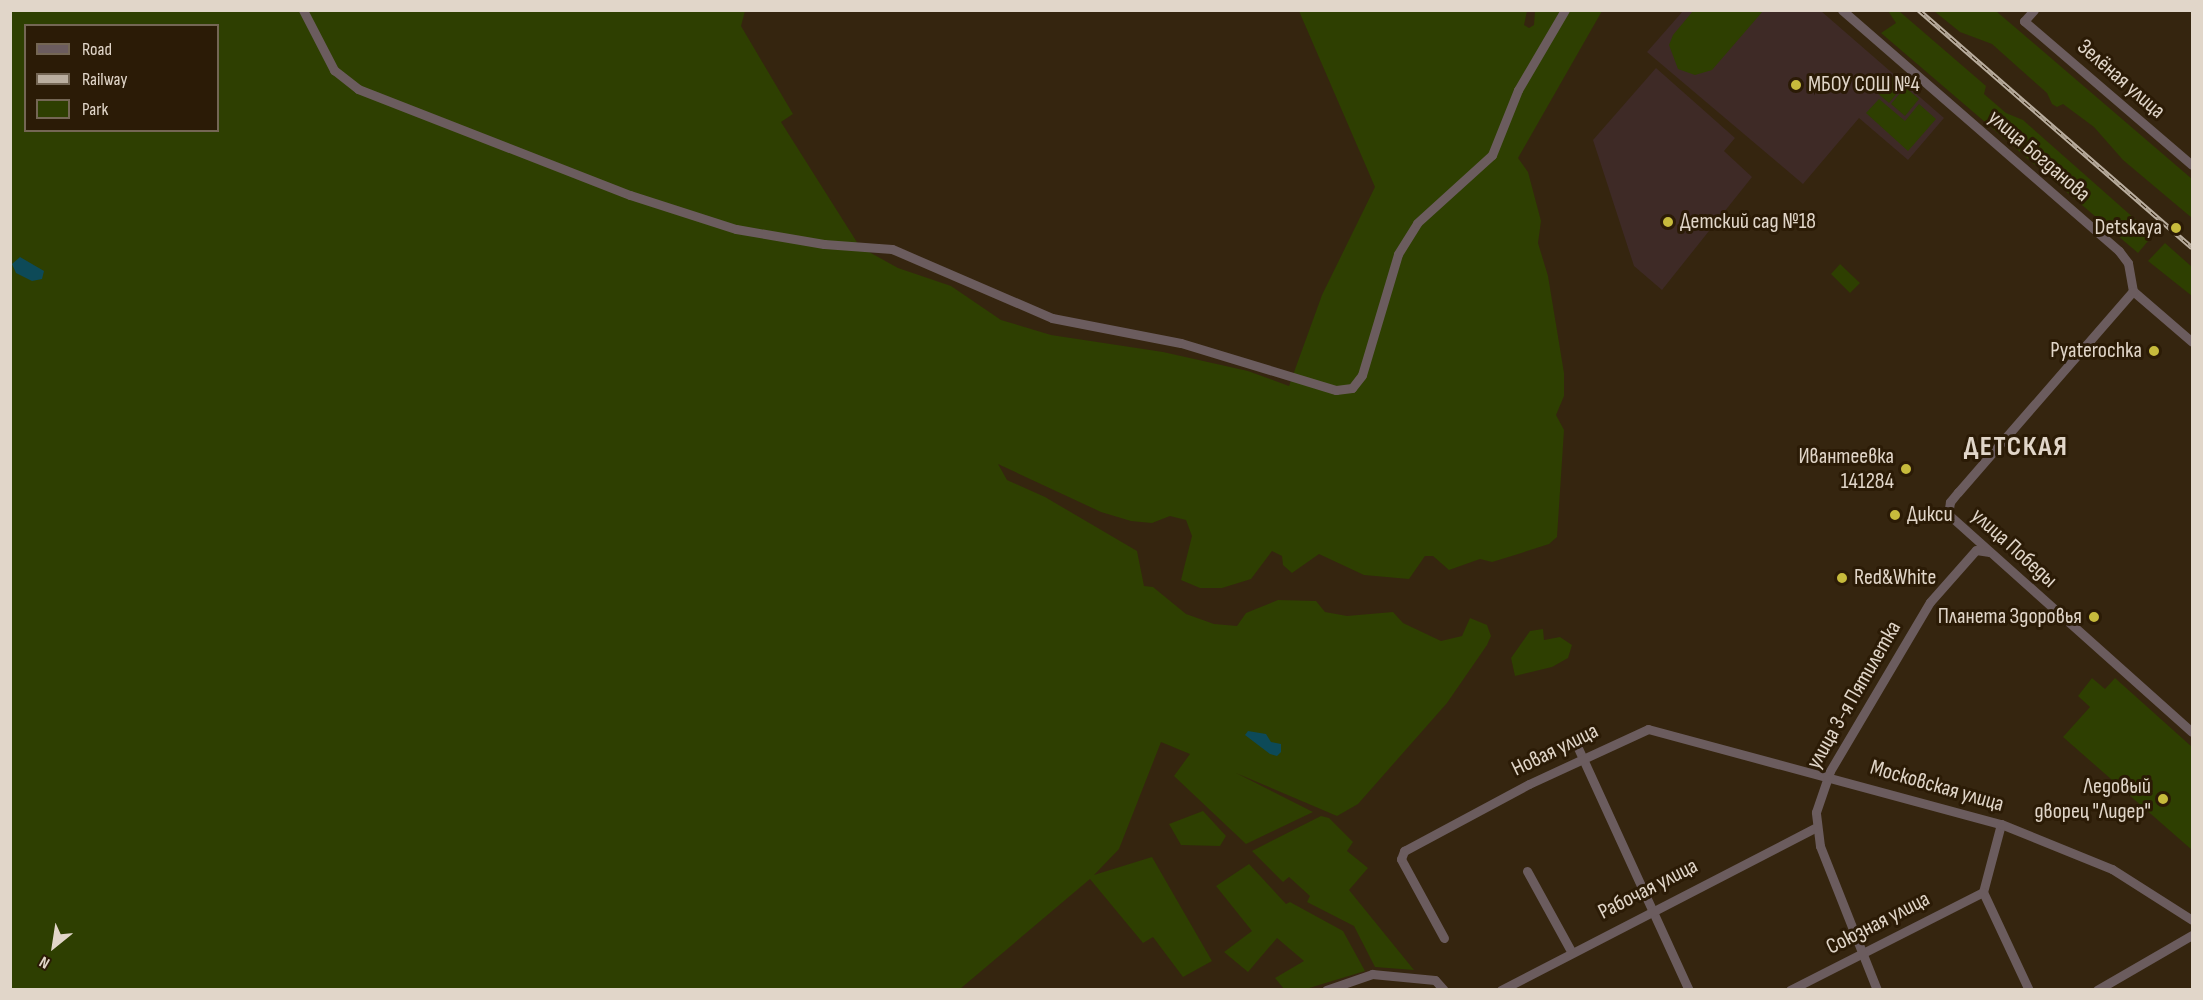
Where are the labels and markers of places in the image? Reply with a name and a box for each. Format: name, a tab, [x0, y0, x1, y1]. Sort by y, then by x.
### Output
place label: МБОУ СОШ №4	[1808, 72, 1920, 98]
marker: МБОУ СОШ №4	[1789, 78, 1803, 92]
place label: Детский сад №18	[1680, 209, 1816, 235]
marker: Детский сад №18	[1661, 215, 1675, 229]
place label: Detskaya	[2095, 215, 2162, 241]
marker: Detskaya	[2167, 219, 2185, 237]
place label: Pyaterochka	[2050, 338, 2142, 364]
marker: Pyaterochka	[2147, 344, 2161, 358]
place label: Ивантеевка 141284	[1798, 443, 1894, 494]
marker: Ивантеевка 141284	[1899, 462, 1913, 476]
place label: Дикси	[1907, 502, 1953, 528]
marker: Дикси	[1888, 508, 1902, 522]
place label: Red&White	[1854, 565, 1936, 591]
marker: Red&White	[1835, 571, 1849, 585]
place label: Планета Здоровья	[1938, 604, 2082, 630]
marker: Планета Здоровья	[2087, 610, 2101, 624]
place label: Ледовый дворец "Лидер"	[2034, 773, 2151, 824]
marker: Ледовый дворец "Лидер"	[2156, 792, 2170, 806]

